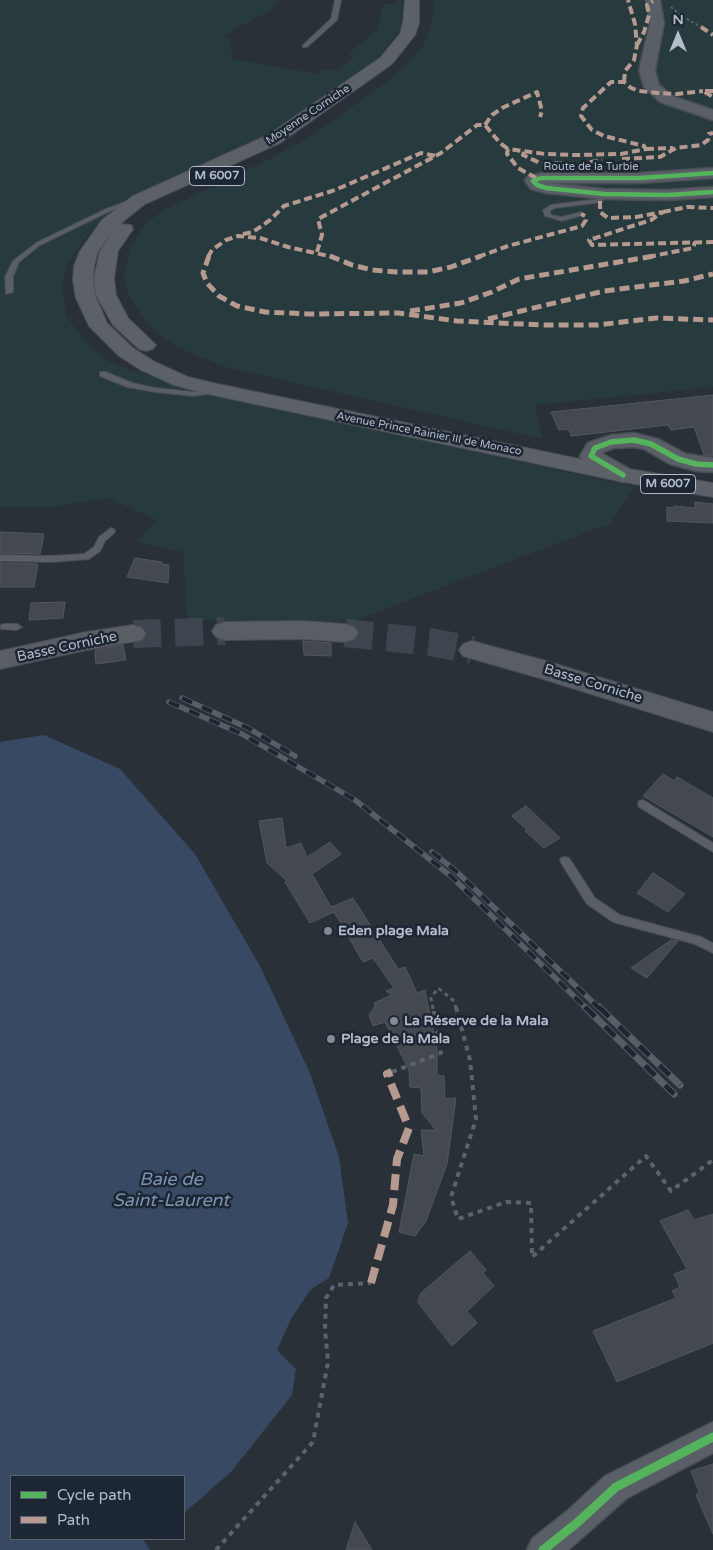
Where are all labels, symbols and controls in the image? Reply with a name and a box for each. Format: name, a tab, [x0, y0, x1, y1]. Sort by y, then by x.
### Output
north arrow	[653, 10, 703, 60]
text: N	[672, 11, 684, 28]
street label: Moyenne Corniche	[264, 82, 352, 148]
street label: Route de la Turbie	[543, 160, 639, 174]
road number: M 6007	[190, 167, 244, 186]
street label: Avenue Prince Rainier III de Monaco	[335, 410, 523, 458]
road number: M 6007	[640, 474, 696, 494]
street label: Basse Corniche	[15, 628, 119, 666]
street label: Basse Corniche	[542, 661, 644, 707]
place label: Eden plage Mala	[338, 923, 449, 939]
marker: Eden plage Mala	[322, 925, 334, 937]
place label: La Réserve de la Mala	[404, 1013, 548, 1029]
marker: La Réserve de la Mala	[388, 1015, 400, 1027]
place label: Plage de la Mala	[341, 1031, 450, 1047]
marker: Plage de la Mala	[325, 1033, 337, 1045]
water label: Baie de Saint-Laurent	[113, 1169, 229, 1212]
legend	[10, 1475, 185, 1540]
text: Cycle path	[57, 1486, 131, 1504]
text: Path	[57, 1511, 90, 1529]

